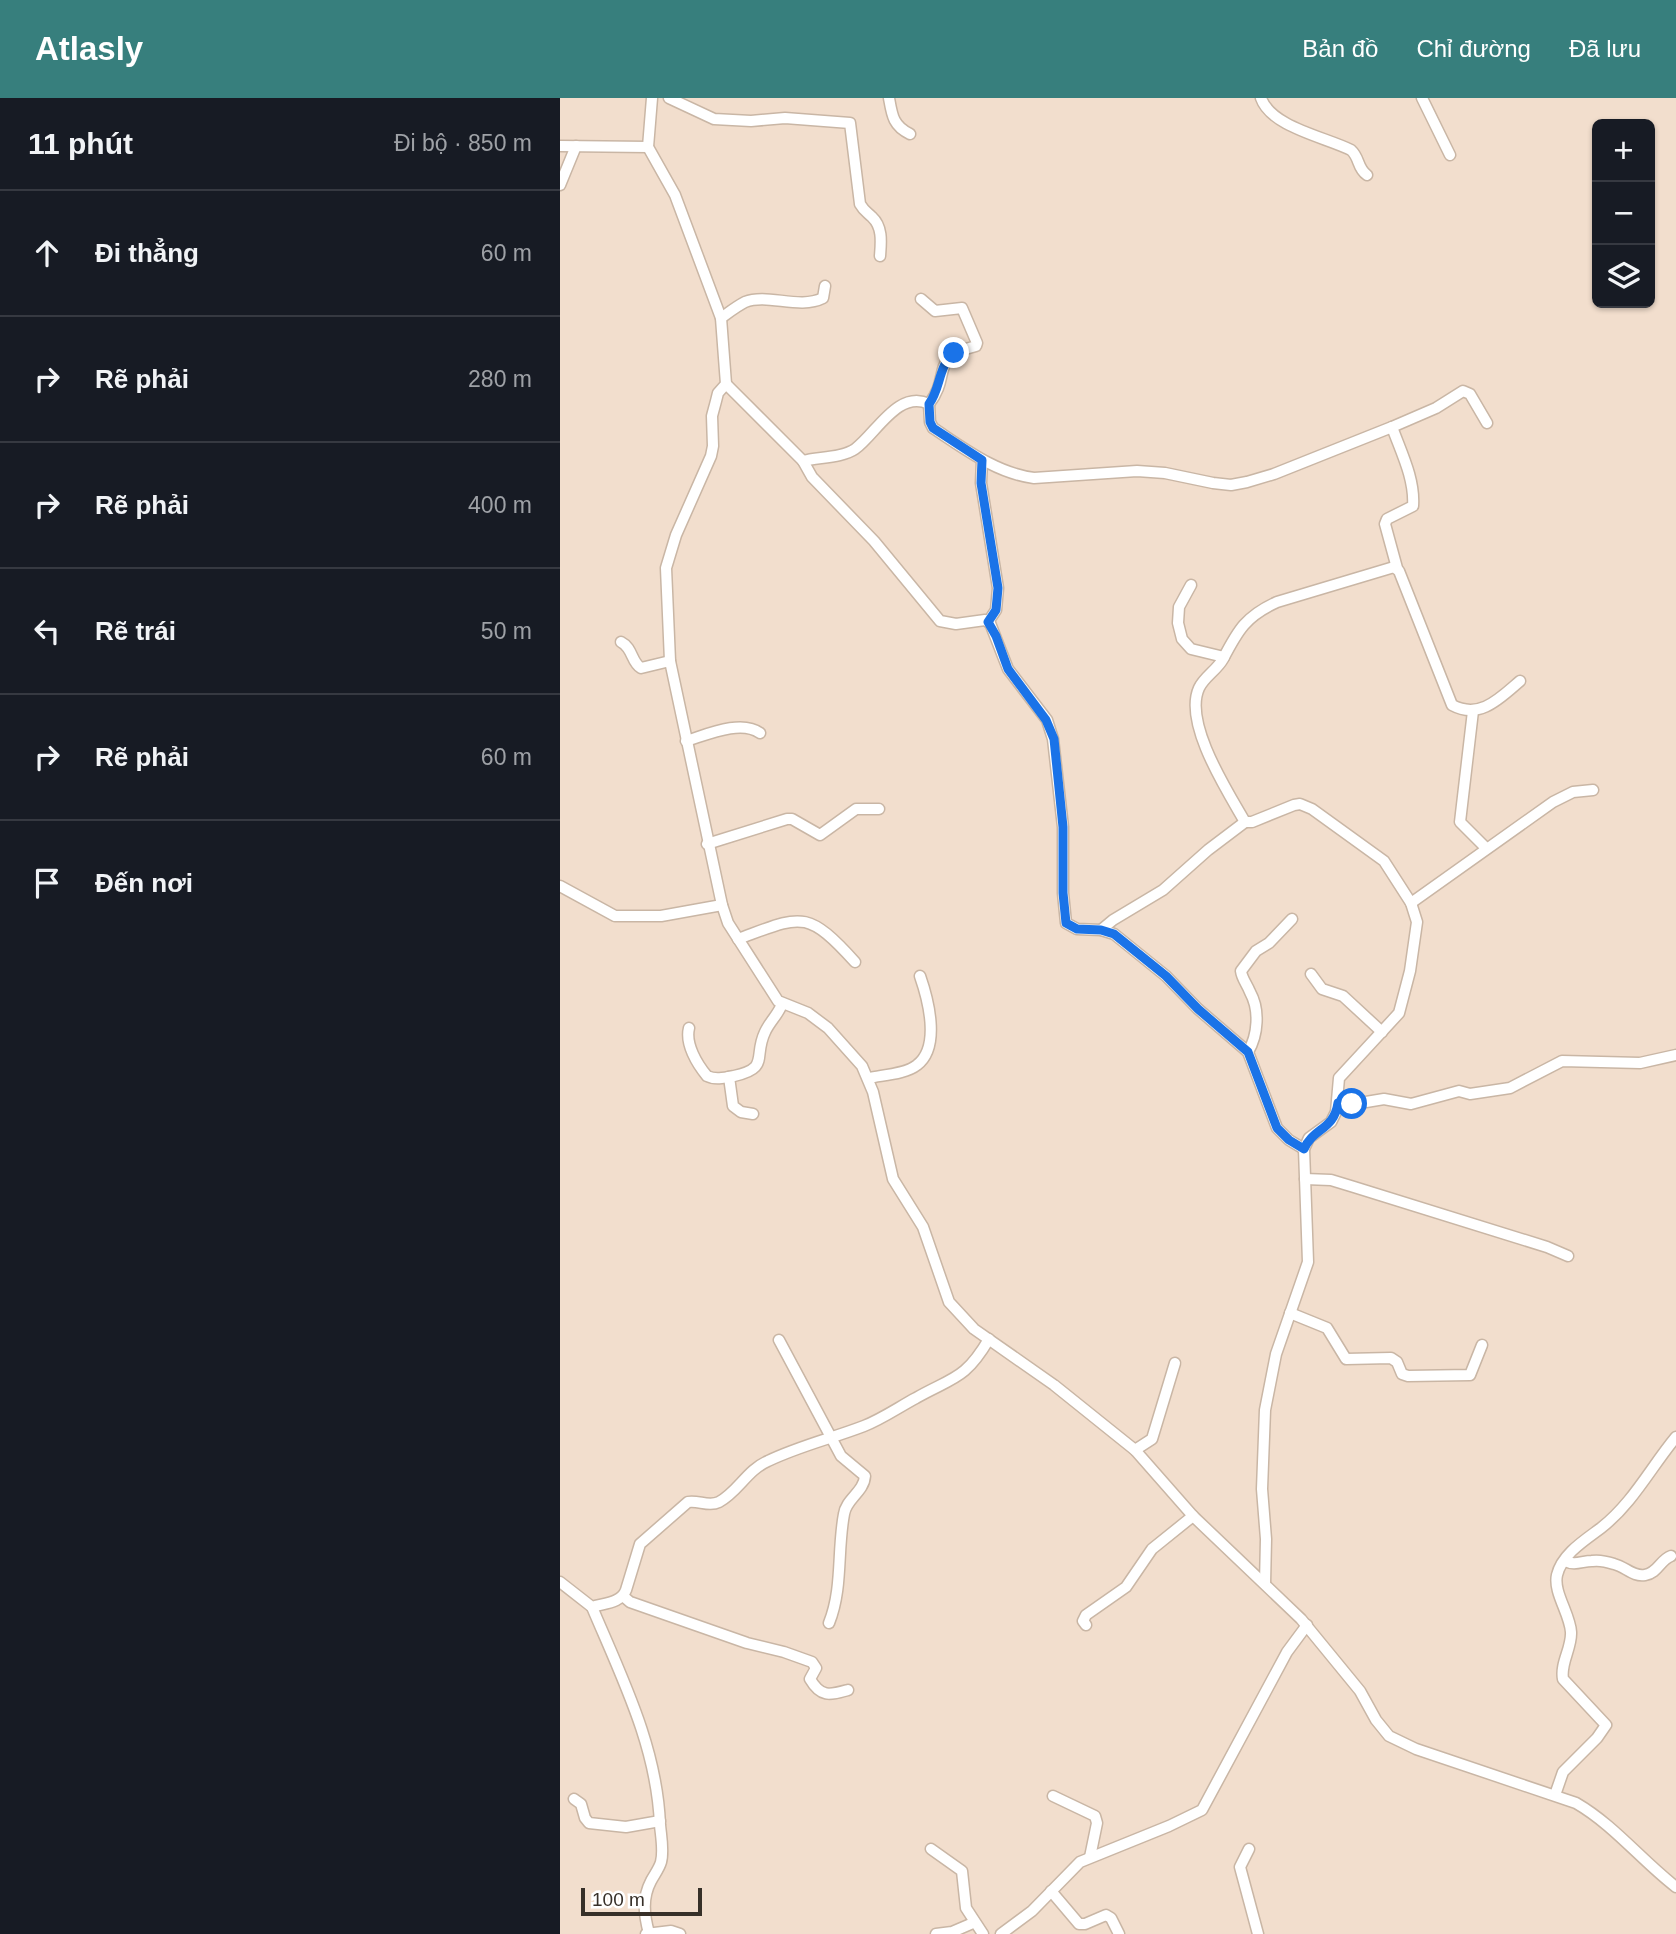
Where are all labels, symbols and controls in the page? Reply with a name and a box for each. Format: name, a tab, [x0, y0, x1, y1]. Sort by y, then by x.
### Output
text: Atlasly	[35, 30, 143, 67]
text: Bản đồ	[1302, 35, 1378, 62]
text: Chỉ đường	[1416, 35, 1531, 62]
text: Đã lưu	[1569, 35, 1641, 62]
map controls	[1592, 119, 1655, 308]
button: +	[1592, 119, 1655, 182]
text: 11 phút	[28, 127, 133, 160]
text: Đi bộ · 850 m	[394, 130, 532, 156]
button: −	[1592, 182, 1655, 245]
icon: ahead	[28, 234, 66, 272]
text: Đi thẳng	[95, 238, 199, 268]
text: 60 m	[481, 240, 532, 266]
button: layers	[1592, 245, 1655, 308]
route end	[938, 337, 969, 368]
icon: right	[28, 360, 66, 398]
text: Rẽ phải	[95, 364, 189, 394]
text: 280 m	[468, 366, 532, 392]
icon: right	[28, 486, 66, 524]
text: Rẽ phải	[95, 490, 189, 520]
text: 400 m	[468, 492, 532, 518]
icon: left	[28, 612, 66, 650]
text: Rẽ trái	[95, 616, 176, 646]
text: 50 m	[481, 618, 532, 644]
icon: right	[28, 738, 66, 776]
text: Rẽ phải	[95, 742, 189, 772]
text: 60 m	[481, 744, 532, 770]
icon: arrive	[28, 864, 66, 902]
text: Đến nơi	[95, 868, 193, 898]
route start	[1336, 1088, 1367, 1119]
scale bar	[581, 1885, 702, 1917]
text: 100 m	[592, 1889, 645, 1910]

